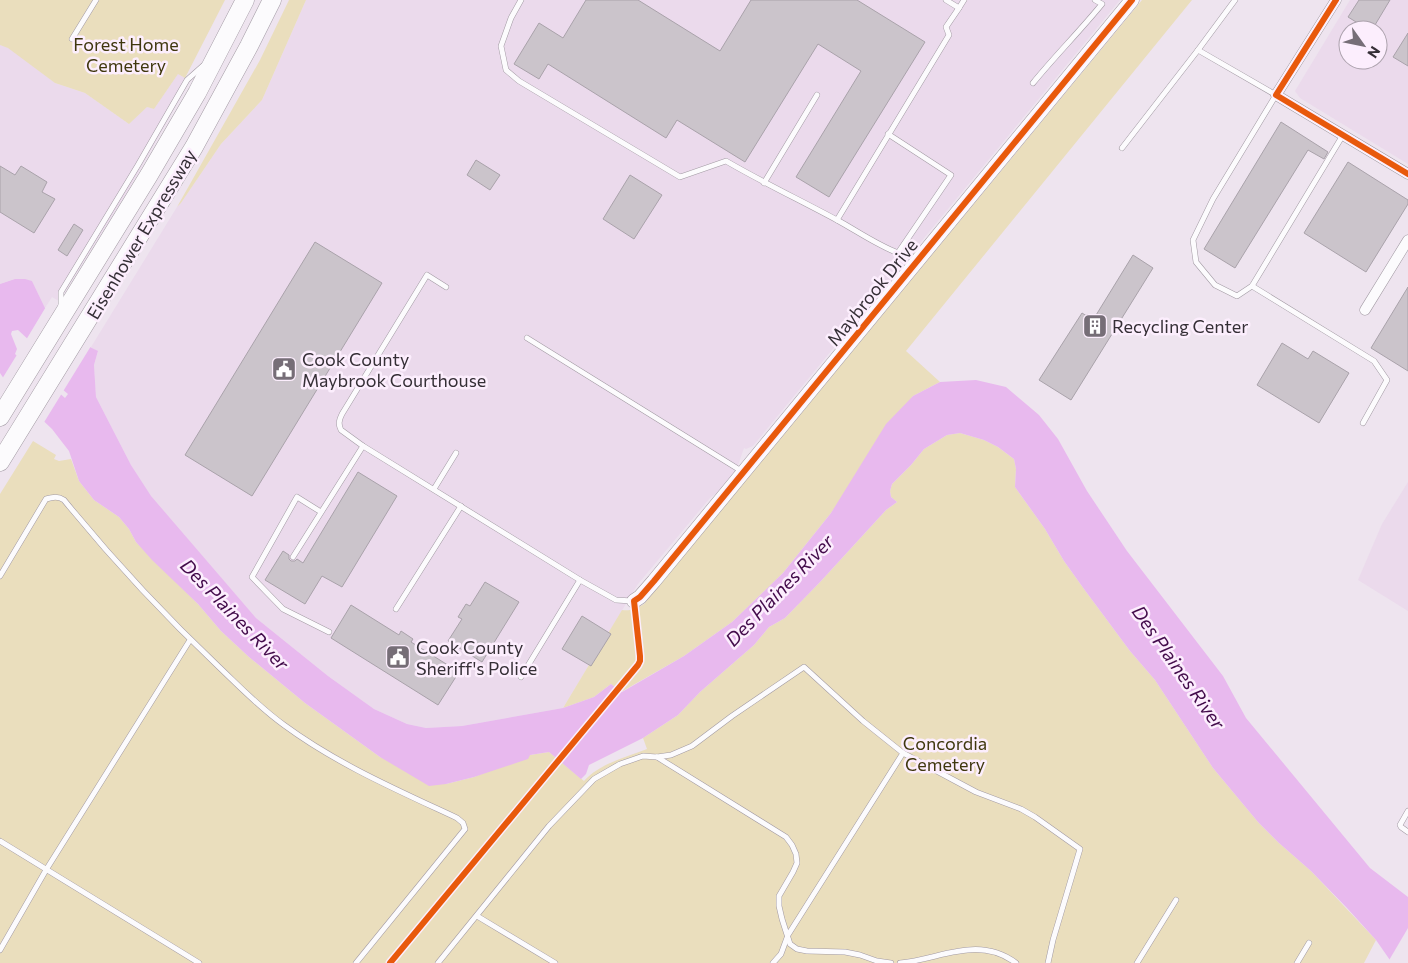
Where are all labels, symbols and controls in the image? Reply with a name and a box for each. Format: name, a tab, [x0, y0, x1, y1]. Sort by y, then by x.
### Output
north arrow	[1338, 20, 1388, 70]
park label: Forest Home Cemetery	[73, 33, 179, 76]
text: N	[1364, 43, 1384, 61]
street label: Eisenhower Expressway	[81, 145, 201, 323]
street label: Maybrook Drive	[822, 234, 922, 350]
building icon: Recycling Center	[1082, 313, 1108, 339]
place label: Recycling Center	[1112, 315, 1249, 337]
place label: Cook County Maybrook Courthouse	[302, 348, 486, 391]
public building icon: Cook County Maybrook Courthouse	[271, 356, 297, 382]
water label: Des Plaines River	[720, 529, 839, 650]
water label: Des Plaines River	[176, 554, 295, 675]
water label: Des Plaines River	[1128, 601, 1231, 734]
place label: Cook County Sheriff's Police	[416, 636, 537, 679]
public building icon: Cook County Sheriff's Police	[385, 644, 411, 670]
park label: Concordia Cemetery	[903, 732, 987, 775]

